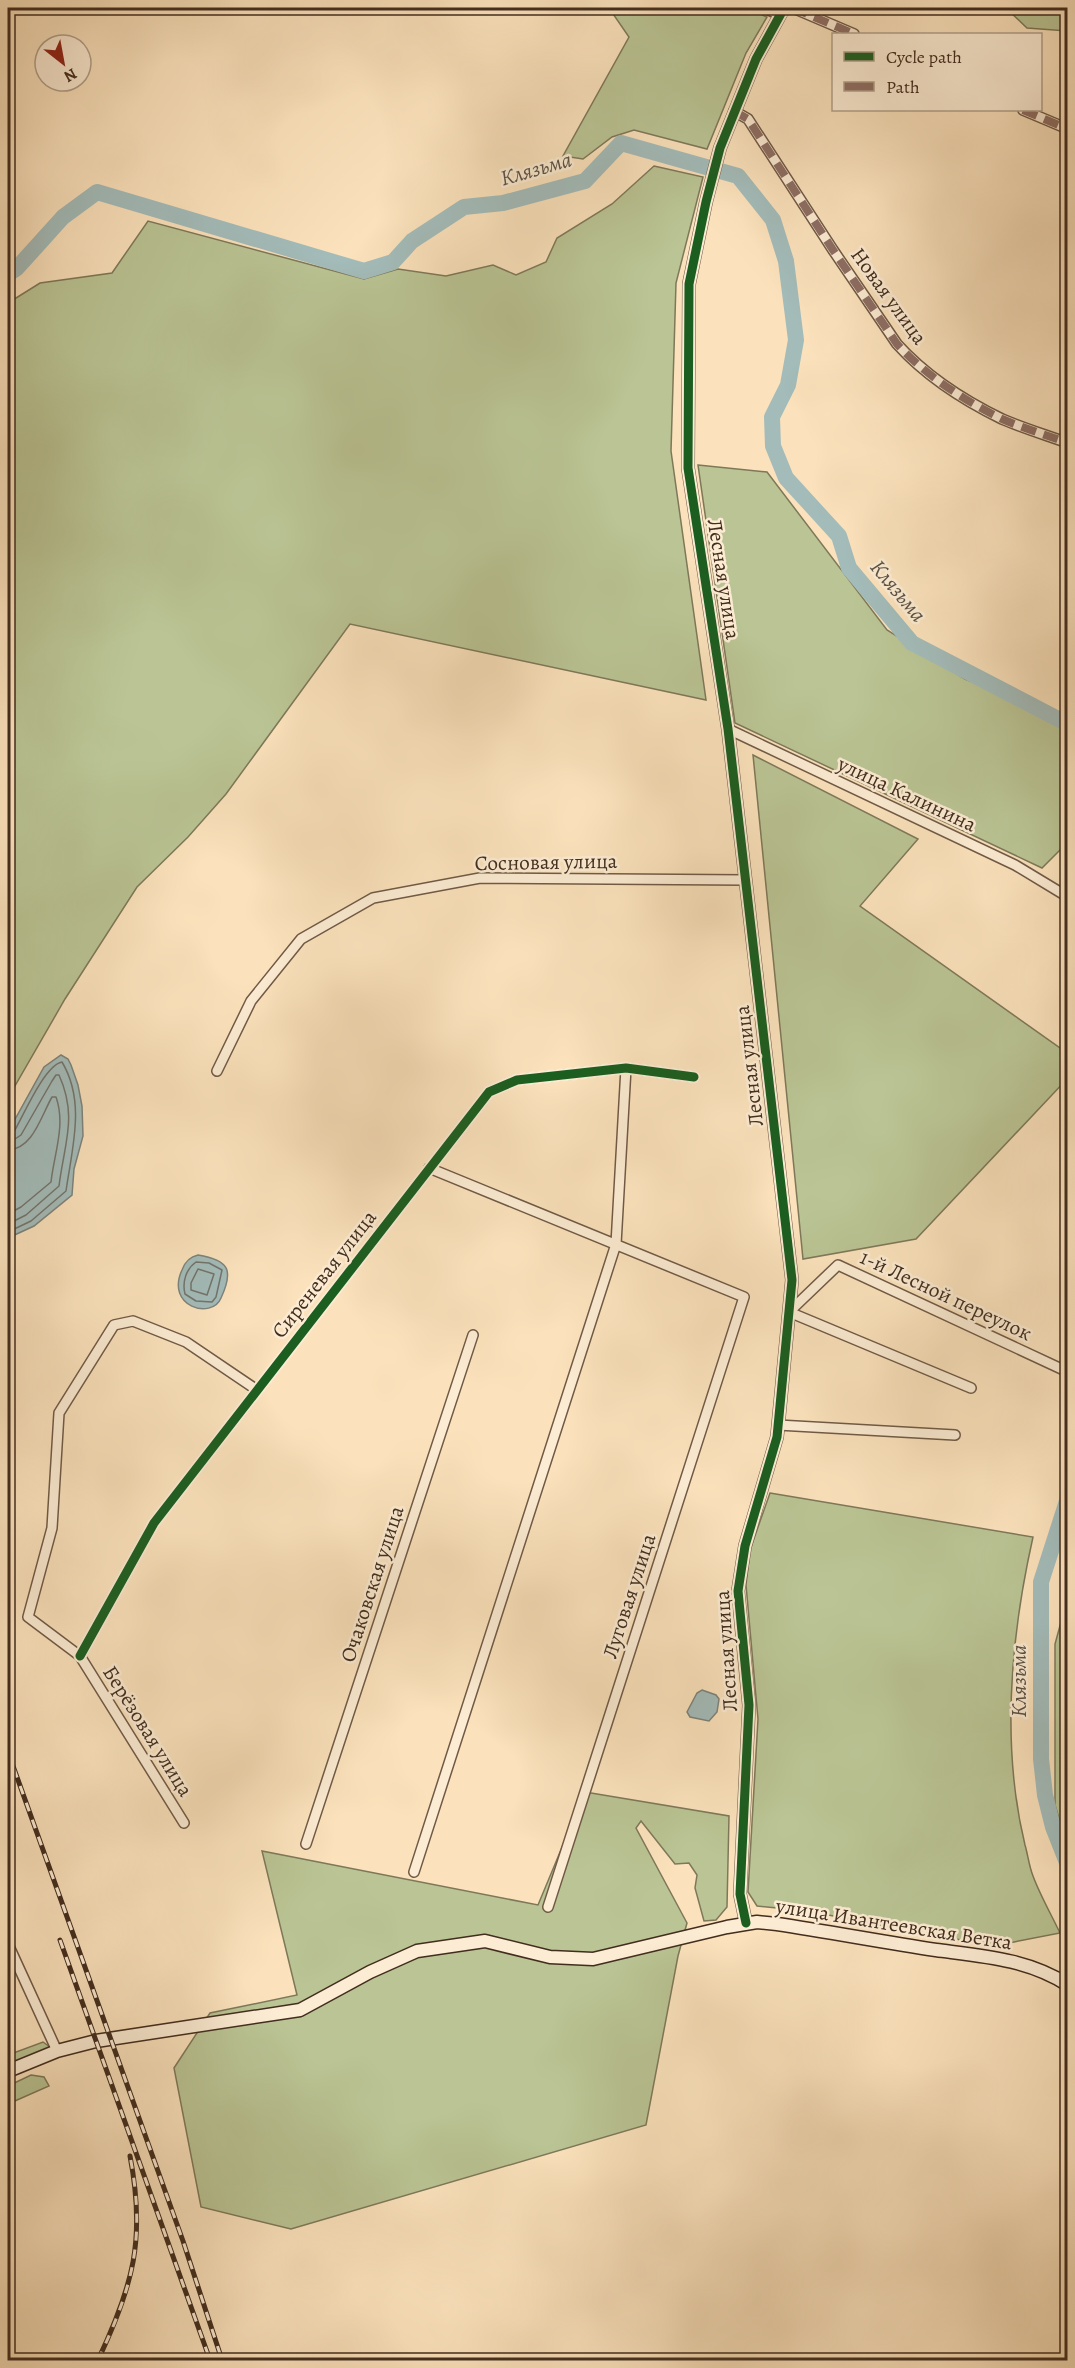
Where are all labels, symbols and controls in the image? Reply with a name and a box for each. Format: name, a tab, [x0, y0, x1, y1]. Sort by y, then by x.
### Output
north arrow	[33, 33, 93, 93]
legend	[832, 33, 1042, 111]
text: Cycle path	[886, 45, 962, 69]
text: N	[59, 63, 81, 88]
text: Path	[886, 75, 920, 99]
water label: Клязьма	[497, 145, 575, 193]
street label: Новая улица	[844, 242, 934, 350]
street label: Лесная улица	[701, 517, 747, 642]
water label: Клязьма	[863, 553, 933, 629]
street label: улица Калинина	[832, 749, 981, 838]
street label: Сосновая улица	[474, 847, 618, 877]
street label: Лесная улица	[728, 1004, 770, 1128]
street label: Сиреневая улица	[265, 1204, 383, 1344]
street label: 1-й Лесной переулок	[856, 1243, 1036, 1347]
street label: Очаковская улица	[334, 1502, 411, 1666]
street label: Луговая улица	[596, 1530, 662, 1662]
street label: Лесная улица	[708, 1589, 744, 1713]
water label: Клязьма	[1004, 1644, 1034, 1718]
street label: Берёзовая улица	[96, 1660, 200, 1802]
street label: улица Ивантеевская Ветка	[773, 1891, 1014, 1957]

